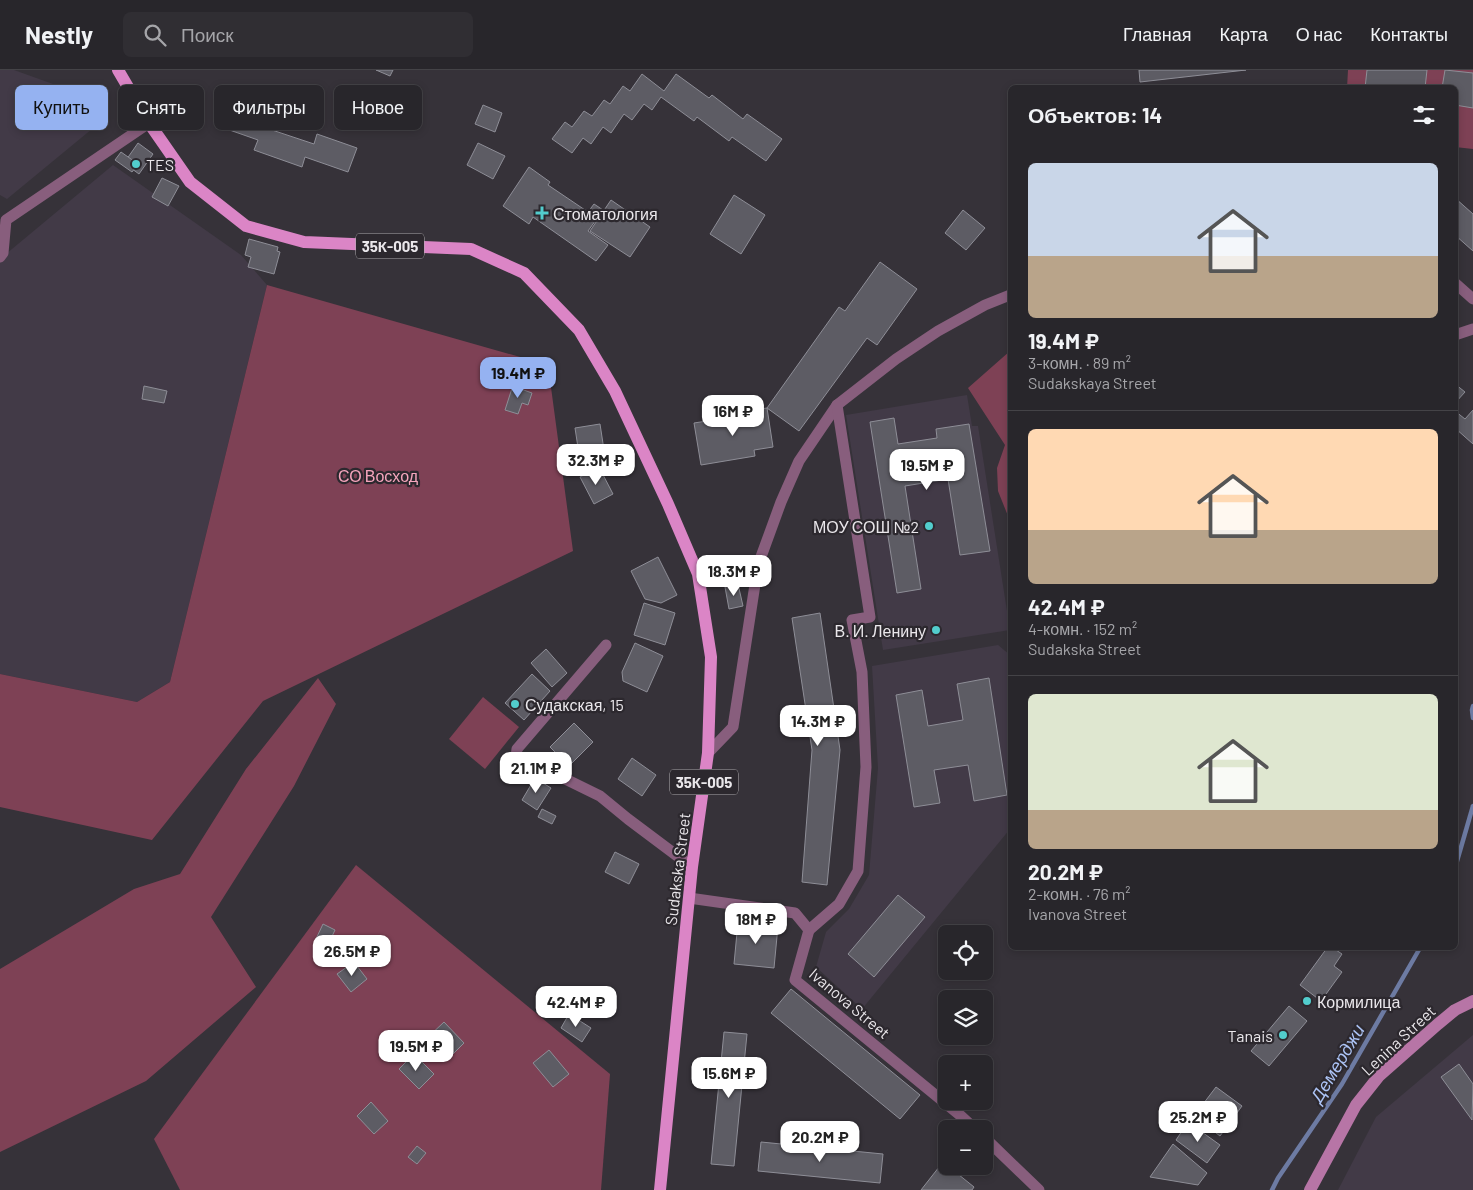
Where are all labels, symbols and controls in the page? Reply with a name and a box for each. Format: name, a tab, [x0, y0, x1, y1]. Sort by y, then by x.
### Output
search box	[123, 12, 473, 57]
text: Nestly	[25, 20, 93, 49]
icon: search	[141, 21, 169, 49]
text: Поиск	[181, 23, 234, 46]
text: Главная	[1123, 23, 1192, 45]
text: Карта	[1220, 23, 1268, 45]
text: О нас	[1296, 23, 1342, 45]
text: Контакты	[1370, 23, 1448, 45]
chip: Купить	[15, 85, 108, 130]
chip: Снять	[118, 85, 204, 130]
chip: Фильтры	[214, 85, 324, 130]
chip: Новое	[334, 85, 422, 130]
icon: filters	[1410, 101, 1438, 129]
text: Объектов: 14	[1028, 102, 1162, 127]
place label: TES	[146, 155, 174, 174]
marker: TES	[130, 158, 142, 170]
icon: home	[1188, 196, 1278, 286]
place label: Стоматология	[553, 204, 658, 223]
marker: Стоматология	[535, 206, 549, 220]
road number: 35К-005	[356, 234, 424, 258]
text: 19.4M ₽	[1028, 328, 1099, 353]
text: 3-комн. · 89 m²	[1028, 353, 1131, 372]
pin: 19.4M ₽	[472, 356, 564, 399]
text: 19.4M ₽	[491, 363, 545, 382]
text: Sudakskaya Street	[1028, 373, 1157, 392]
pin: 16M ₽	[698, 394, 768, 437]
text: 16M ₽	[713, 401, 753, 420]
pin: 32.3M ₽	[550, 444, 642, 486]
pin: 19.5M ₽	[881, 448, 973, 491]
text: 32.3M ₽	[568, 450, 624, 469]
text: 19.5M ₽	[901, 455, 953, 474]
icon: home	[1188, 461, 1278, 551]
park label: СО Восход	[338, 466, 419, 485]
place label: МОУ СОШ №2	[813, 517, 919, 536]
marker: МОУ СОШ №2	[923, 520, 935, 532]
pin: 18.3M ₽	[688, 554, 780, 597]
text: 18.3M ₽	[707, 561, 761, 580]
text: 42.4M ₽	[1028, 594, 1105, 619]
text: 4-комн. · 152 m²	[1028, 619, 1137, 638]
place label: В. И. Ленину	[835, 621, 926, 640]
marker: В. И. Ленину	[930, 624, 942, 636]
text: Sudakska Street	[1028, 639, 1141, 658]
place label: Судакская, 15	[525, 695, 624, 714]
marker: Судакская, 15	[509, 698, 521, 710]
pin: 14.3M ₽	[772, 704, 864, 747]
text: 14.3M ₽	[791, 711, 845, 730]
icon: home	[1188, 726, 1278, 816]
pin: 21.1M ₽	[490, 752, 582, 794]
text: 21.1M ₽	[511, 758, 561, 777]
road number: 35К-005	[670, 770, 738, 794]
street label: Sudakska Street	[661, 812, 693, 926]
text: 20.2M ₽	[1028, 859, 1103, 884]
text: 2-комн. · 76 m²	[1028, 884, 1130, 903]
pin: 18M ₽	[721, 902, 791, 945]
text: Ivanova Street	[1028, 904, 1127, 923]
text: 18M ₽	[736, 909, 776, 928]
map controls	[938, 925, 993, 1175]
button: locate	[938, 925, 993, 980]
pin: 26.5M ₽	[306, 934, 398, 977]
text: 26.5M ₽	[324, 941, 380, 960]
street label: Ivanova Street	[806, 964, 894, 1042]
pin: 42.4M ₽	[530, 986, 622, 1028]
button: layers	[938, 990, 993, 1045]
text: 42.4M ₽	[547, 992, 605, 1011]
place label: Кормилица	[1317, 992, 1400, 1011]
marker: Кормилица	[1301, 995, 1313, 1007]
street label: Lenina Street	[1357, 1001, 1439, 1079]
water label: Демерджи	[1304, 1020, 1369, 1108]
place label: Tanais	[1227, 1026, 1273, 1045]
marker: Tanais	[1277, 1029, 1289, 1041]
pin: 19.5M ₽	[370, 1030, 462, 1072]
text: 19.5M ₽	[390, 1036, 442, 1055]
button: +	[938, 1055, 993, 1110]
pin: 15.6M ₽	[683, 1056, 775, 1099]
text: 15.6M ₽	[702, 1063, 756, 1082]
pin: 25.2M ₽	[1152, 1100, 1244, 1143]
text: 25.2M ₽	[1170, 1107, 1226, 1126]
pin: 20.2M ₽	[774, 1120, 866, 1163]
button: −	[938, 1120, 993, 1175]
text: 20.2M ₽	[791, 1127, 849, 1146]

